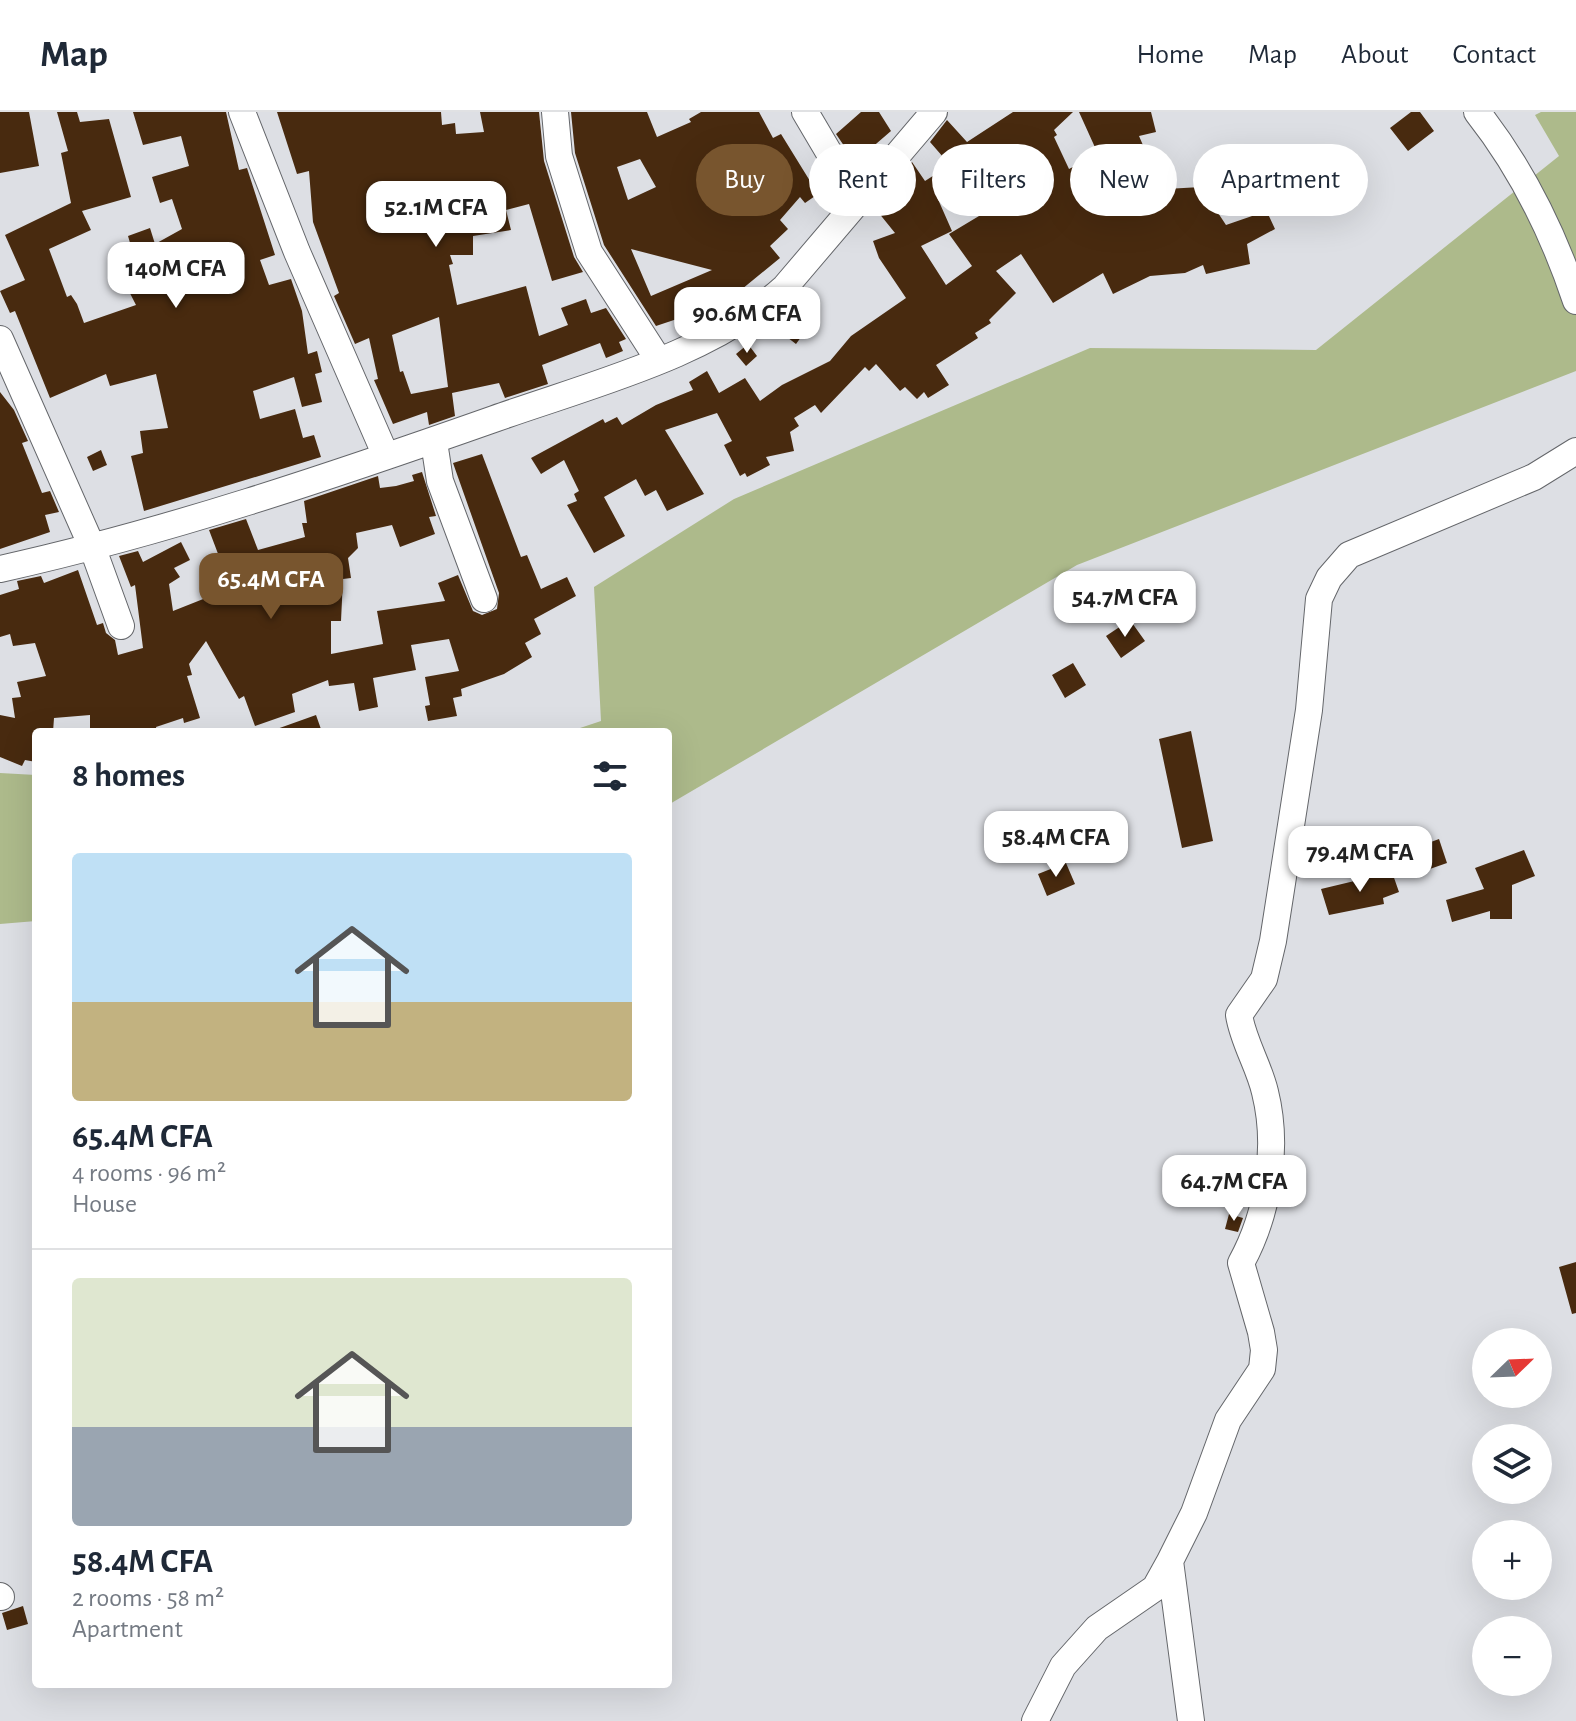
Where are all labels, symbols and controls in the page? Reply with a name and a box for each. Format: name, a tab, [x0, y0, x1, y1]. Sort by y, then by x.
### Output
text: Map	[40, 36, 108, 74]
text: Home	[1137, 41, 1204, 69]
text: Map	[1248, 41, 1297, 69]
text: About	[1341, 41, 1409, 69]
text: Contact	[1453, 41, 1536, 69]
chip: Buy	[696, 144, 793, 216]
chip: Rent	[809, 144, 916, 216]
chip: Filters	[932, 144, 1054, 216]
chip: New	[1070, 144, 1177, 216]
chip: Apartment	[1193, 144, 1368, 216]
pin: 52.1M CFA	[344, 181, 528, 249]
text: 52.1M CFA	[384, 194, 488, 220]
pin: 140M CFA	[93, 242, 259, 310]
text: 140M CFA	[126, 255, 226, 281]
pin: 90.6M CFA	[655, 287, 839, 355]
text: 90.6M CFA	[692, 300, 802, 326]
pin: 65.4M CFA	[179, 553, 363, 621]
text: 65.4M CFA	[217, 566, 325, 592]
pin: 54.7M CFA	[1033, 571, 1217, 639]
text: 54.7M CFA	[1072, 584, 1178, 610]
icon: filters	[588, 754, 632, 798]
text: 8 homes	[72, 759, 185, 793]
pin: 58.4M CFA	[964, 811, 1148, 879]
text: 58.4M CFA	[1002, 824, 1110, 850]
pin: 79.4M CFA	[1268, 826, 1452, 894]
text: 79.4M CFA	[1306, 839, 1414, 865]
icon: home	[280, 905, 424, 1049]
text: 65.4M CFA	[72, 1120, 213, 1154]
pin: 64.7M CFA	[1142, 1155, 1326, 1223]
text: 4 rooms · 96 m²	[72, 1160, 226, 1186]
text: 64.7M CFA	[1180, 1168, 1288, 1194]
text: House	[72, 1191, 137, 1217]
north arrow	[1472, 1328, 1552, 1408]
map controls	[1472, 1328, 1552, 1696]
icon: home	[280, 1330, 424, 1474]
button: layers	[1472, 1424, 1552, 1504]
button: +	[1472, 1520, 1552, 1600]
text: 58.4M CFA	[72, 1545, 213, 1579]
text: 2 rooms · 58 m²	[72, 1585, 224, 1611]
text: Apartment	[72, 1616, 183, 1642]
button: −	[1472, 1616, 1552, 1696]

